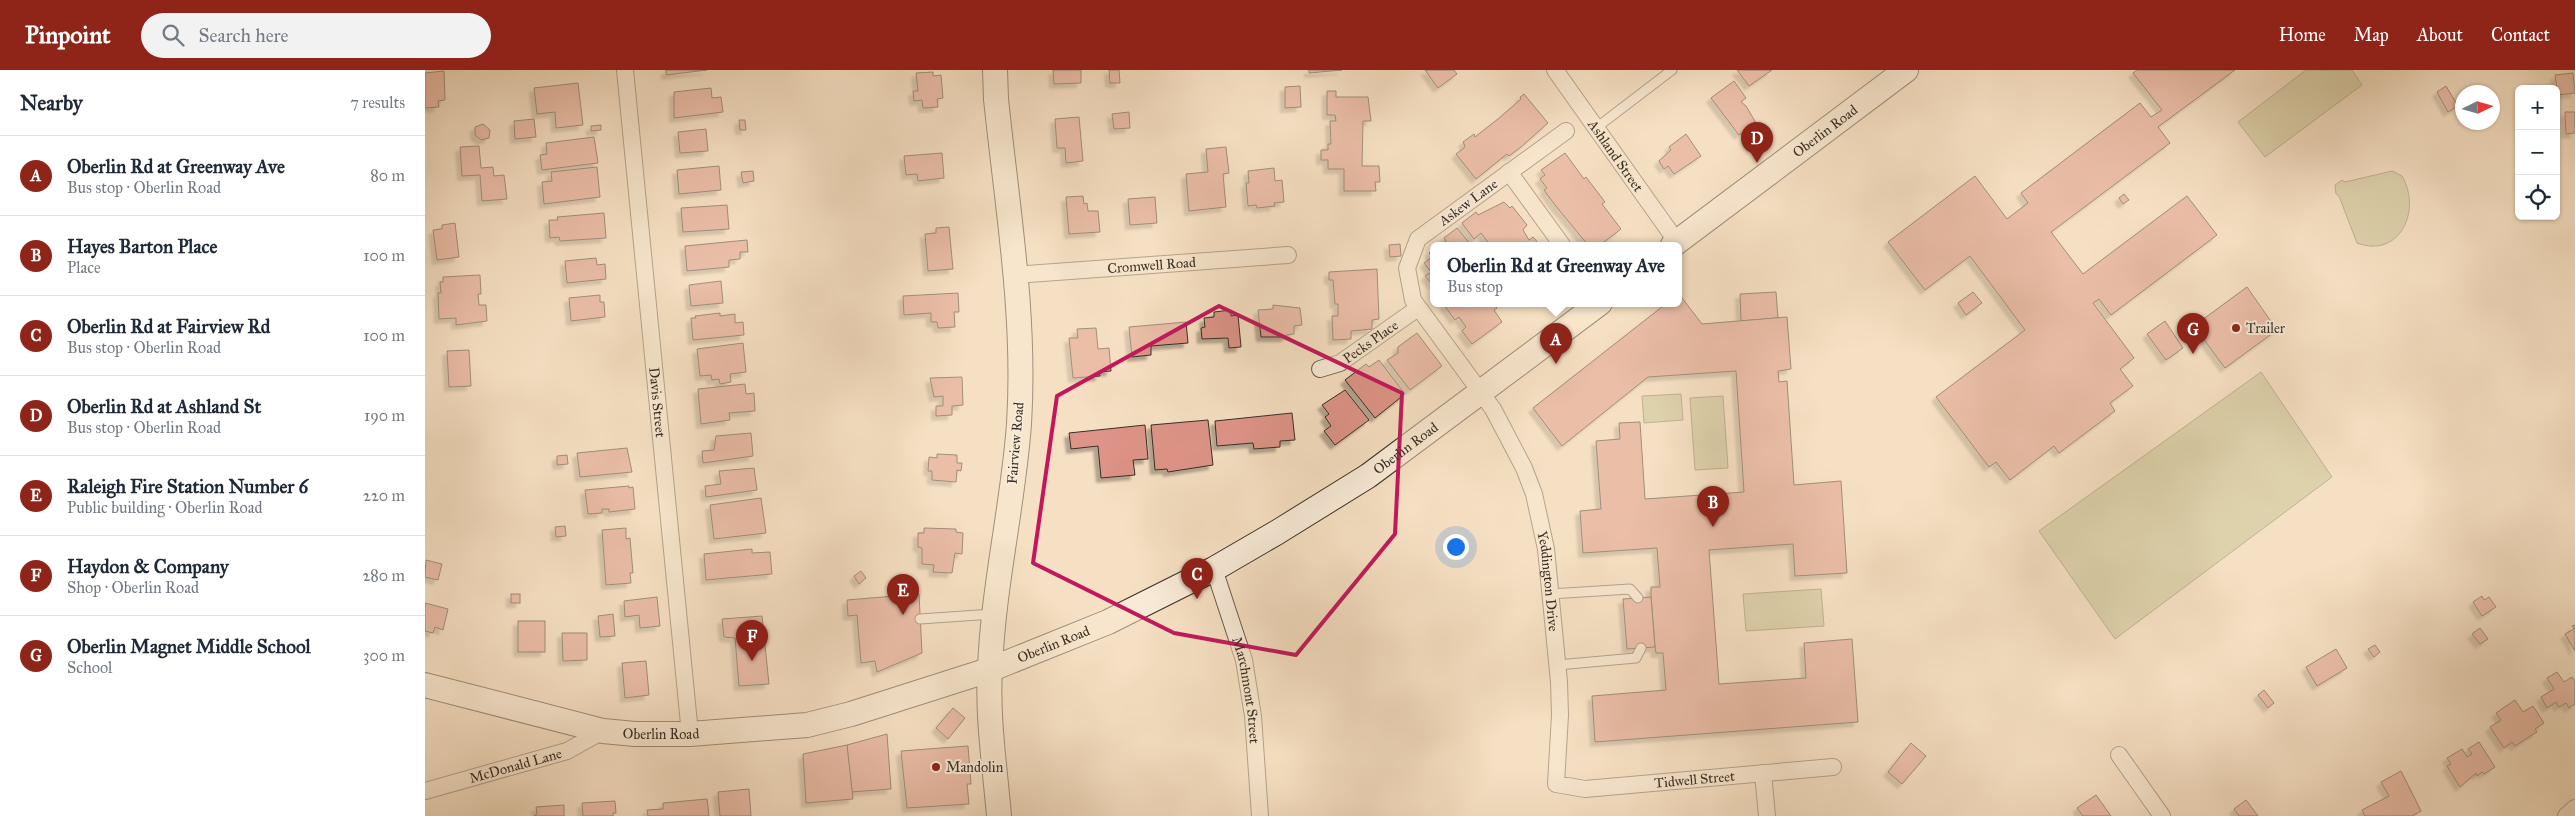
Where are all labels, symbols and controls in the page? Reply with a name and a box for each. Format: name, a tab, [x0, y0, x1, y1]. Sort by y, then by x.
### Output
search box	[141, 13, 491, 58]
text: Pinpoint	[25, 20, 111, 50]
icon: search	[159, 21, 187, 49]
text: Search here	[199, 24, 289, 47]
text: Home	[2279, 24, 2326, 46]
text: Map	[2354, 24, 2389, 46]
text: About	[2417, 24, 2463, 46]
text: Contact	[2491, 24, 2550, 46]
north arrow	[2455, 85, 2500, 130]
map controls	[2515, 85, 2560, 220]
button: +	[2515, 85, 2560, 130]
text: Nearby	[20, 90, 83, 116]
text: 7 results	[350, 93, 405, 112]
street label: Oberlin Road	[1789, 101, 1861, 161]
street label: Ashland Street	[1583, 116, 1647, 195]
pin: D	[1741, 122, 1773, 163]
button: −	[2515, 130, 2560, 175]
text: Oberlin Rd at Greenway Ave	[67, 155, 285, 178]
text: A	[31, 166, 41, 185]
text: 80 m	[370, 166, 405, 185]
street label: Askew Lane	[1435, 175, 1501, 230]
button: locate	[2515, 175, 2560, 220]
text: Bus stop · Oberlin Road	[67, 178, 221, 197]
text: Hayes Barton Place	[67, 235, 217, 258]
popup	[1430, 242, 1682, 307]
text: B	[31, 246, 41, 265]
text: 100 m	[363, 246, 405, 265]
street label: Cromwell Road	[1107, 254, 1197, 277]
text: Oberlin Rd at Greenway Ave	[1447, 254, 1665, 277]
text: Place	[67, 258, 101, 277]
text: Bus stop	[1447, 277, 1503, 296]
pin: G	[2177, 313, 2209, 354]
text: Oberlin Rd at Fairview Rd	[67, 315, 270, 338]
street label: Pecks Place	[1340, 317, 1402, 367]
place label: Trailer	[2246, 320, 2286, 337]
marker: Trailer	[2230, 322, 2242, 334]
pin: A	[1540, 323, 1572, 364]
text: C	[31, 326, 41, 345]
text: 100 m	[363, 326, 405, 345]
text: Bus stop · Oberlin Road	[67, 338, 221, 357]
street label: Davis Street	[645, 367, 669, 438]
text: Oberlin Rd at Ashland St	[67, 395, 261, 418]
street label: Fairview Road	[1003, 401, 1028, 485]
text: D	[30, 406, 42, 425]
text: 190 m	[364, 406, 405, 425]
text: Bus stop · Oberlin Road	[67, 418, 221, 437]
street label: Oberlin Road	[1370, 419, 1442, 478]
text: Raleigh Fire Station Number 6	[67, 475, 308, 498]
text: E	[30, 486, 42, 505]
text: 220 m	[363, 486, 405, 505]
pin: B	[1697, 486, 1729, 527]
text: Public building · Oberlin Road	[67, 498, 263, 517]
street label: Yeddington Drive	[1533, 529, 1562, 632]
your location	[1443, 534, 1469, 560]
text: Haydon & Company	[67, 555, 229, 578]
pin: C	[1181, 558, 1213, 599]
text: F	[31, 566, 41, 585]
text: 280 m	[362, 566, 405, 585]
pin: E	[887, 574, 919, 615]
text: Shop · Oberlin Road	[67, 578, 199, 597]
pin: F	[736, 620, 768, 661]
street label: Oberlin Road	[1015, 622, 1092, 667]
text: Oberlin Magnet Middle School	[67, 635, 311, 658]
street label: Marchmont Street	[1228, 635, 1263, 744]
text: G	[30, 646, 42, 665]
text: 300 m	[363, 646, 405, 665]
text: School	[67, 658, 112, 677]
street label: Oberlin Road	[622, 725, 700, 743]
street label: McDonald Lane	[467, 745, 564, 787]
place label: Mandolin	[946, 759, 1004, 776]
marker: Mandolin	[930, 761, 942, 773]
street label: Tidwell Street	[1654, 768, 1736, 792]

